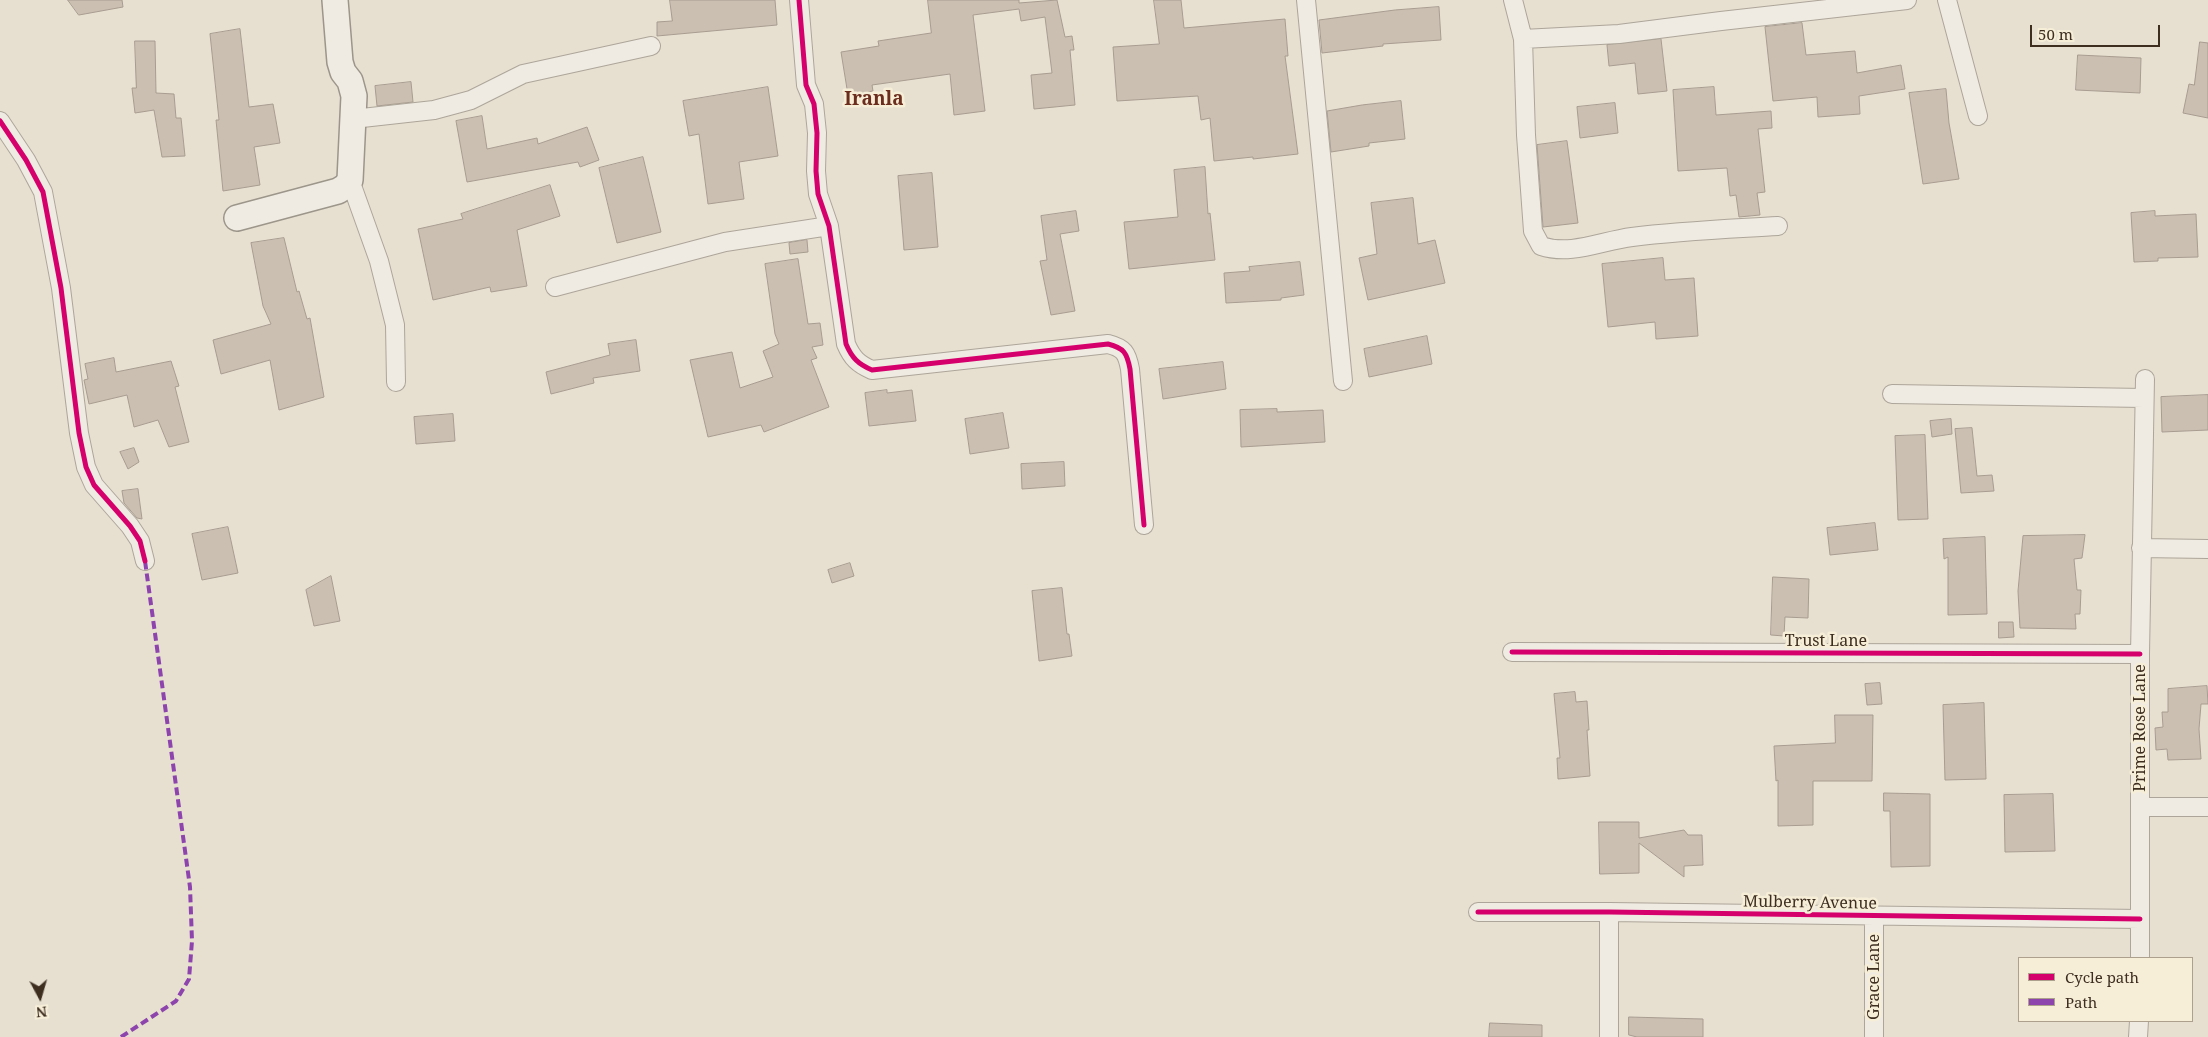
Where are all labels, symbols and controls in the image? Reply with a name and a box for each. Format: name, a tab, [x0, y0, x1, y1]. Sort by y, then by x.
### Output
scale bar	[2033, 15, 2163, 47]
text: 50 m	[2038, 24, 2073, 44]
district label: Iranla	[844, 89, 904, 111]
street label: Trust Lane	[1785, 631, 1867, 651]
street label: Prime Rose Lane	[2130, 664, 2150, 792]
street label: Mulberry Avenue	[1743, 892, 1877, 914]
street label: Grace Lane	[1864, 934, 1884, 1020]
legend	[2018, 957, 2193, 1022]
text: Cycle path	[2065, 967, 2139, 987]
north arrow	[15, 972, 65, 1022]
text: Path	[2065, 992, 2097, 1012]
text: N	[35, 1002, 48, 1022]

